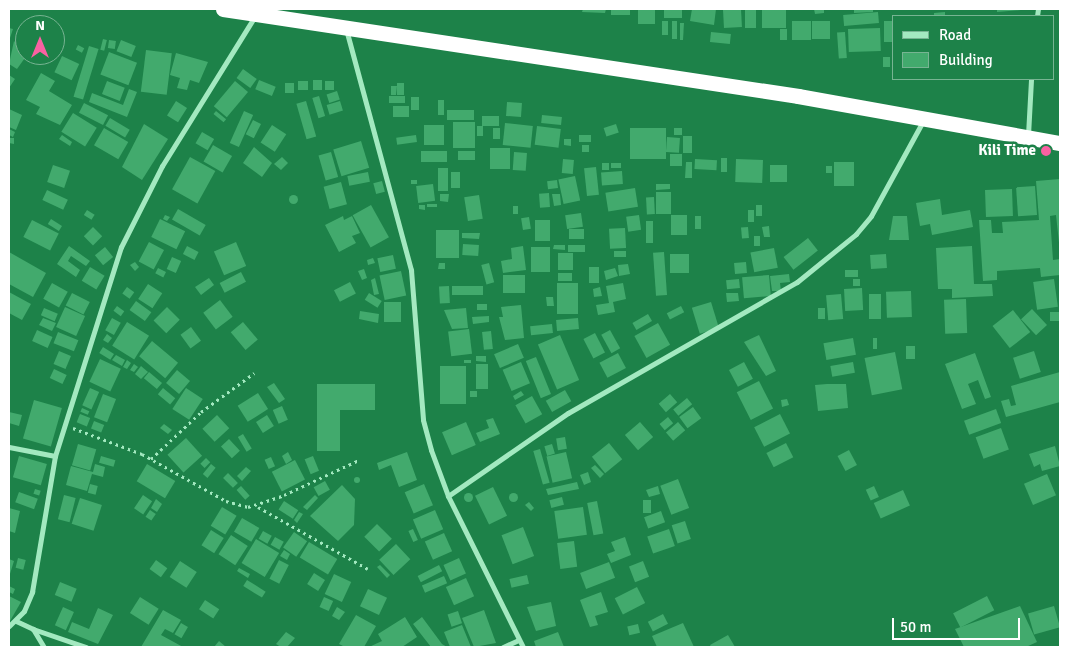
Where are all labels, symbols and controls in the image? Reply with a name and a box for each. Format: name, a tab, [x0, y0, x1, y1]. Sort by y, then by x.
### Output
north arrow	[15, 15, 65, 65]
legend	[892, 15, 1054, 80]
text: N	[35, 17, 45, 34]
text: Road	[939, 26, 971, 44]
text: Building	[939, 51, 993, 69]
place label: Kili Time	[978, 142, 1036, 160]
marker: Kili Time	[1040, 145, 1052, 157]
scale bar	[894, 608, 1022, 640]
text: 50 m	[900, 618, 931, 636]

